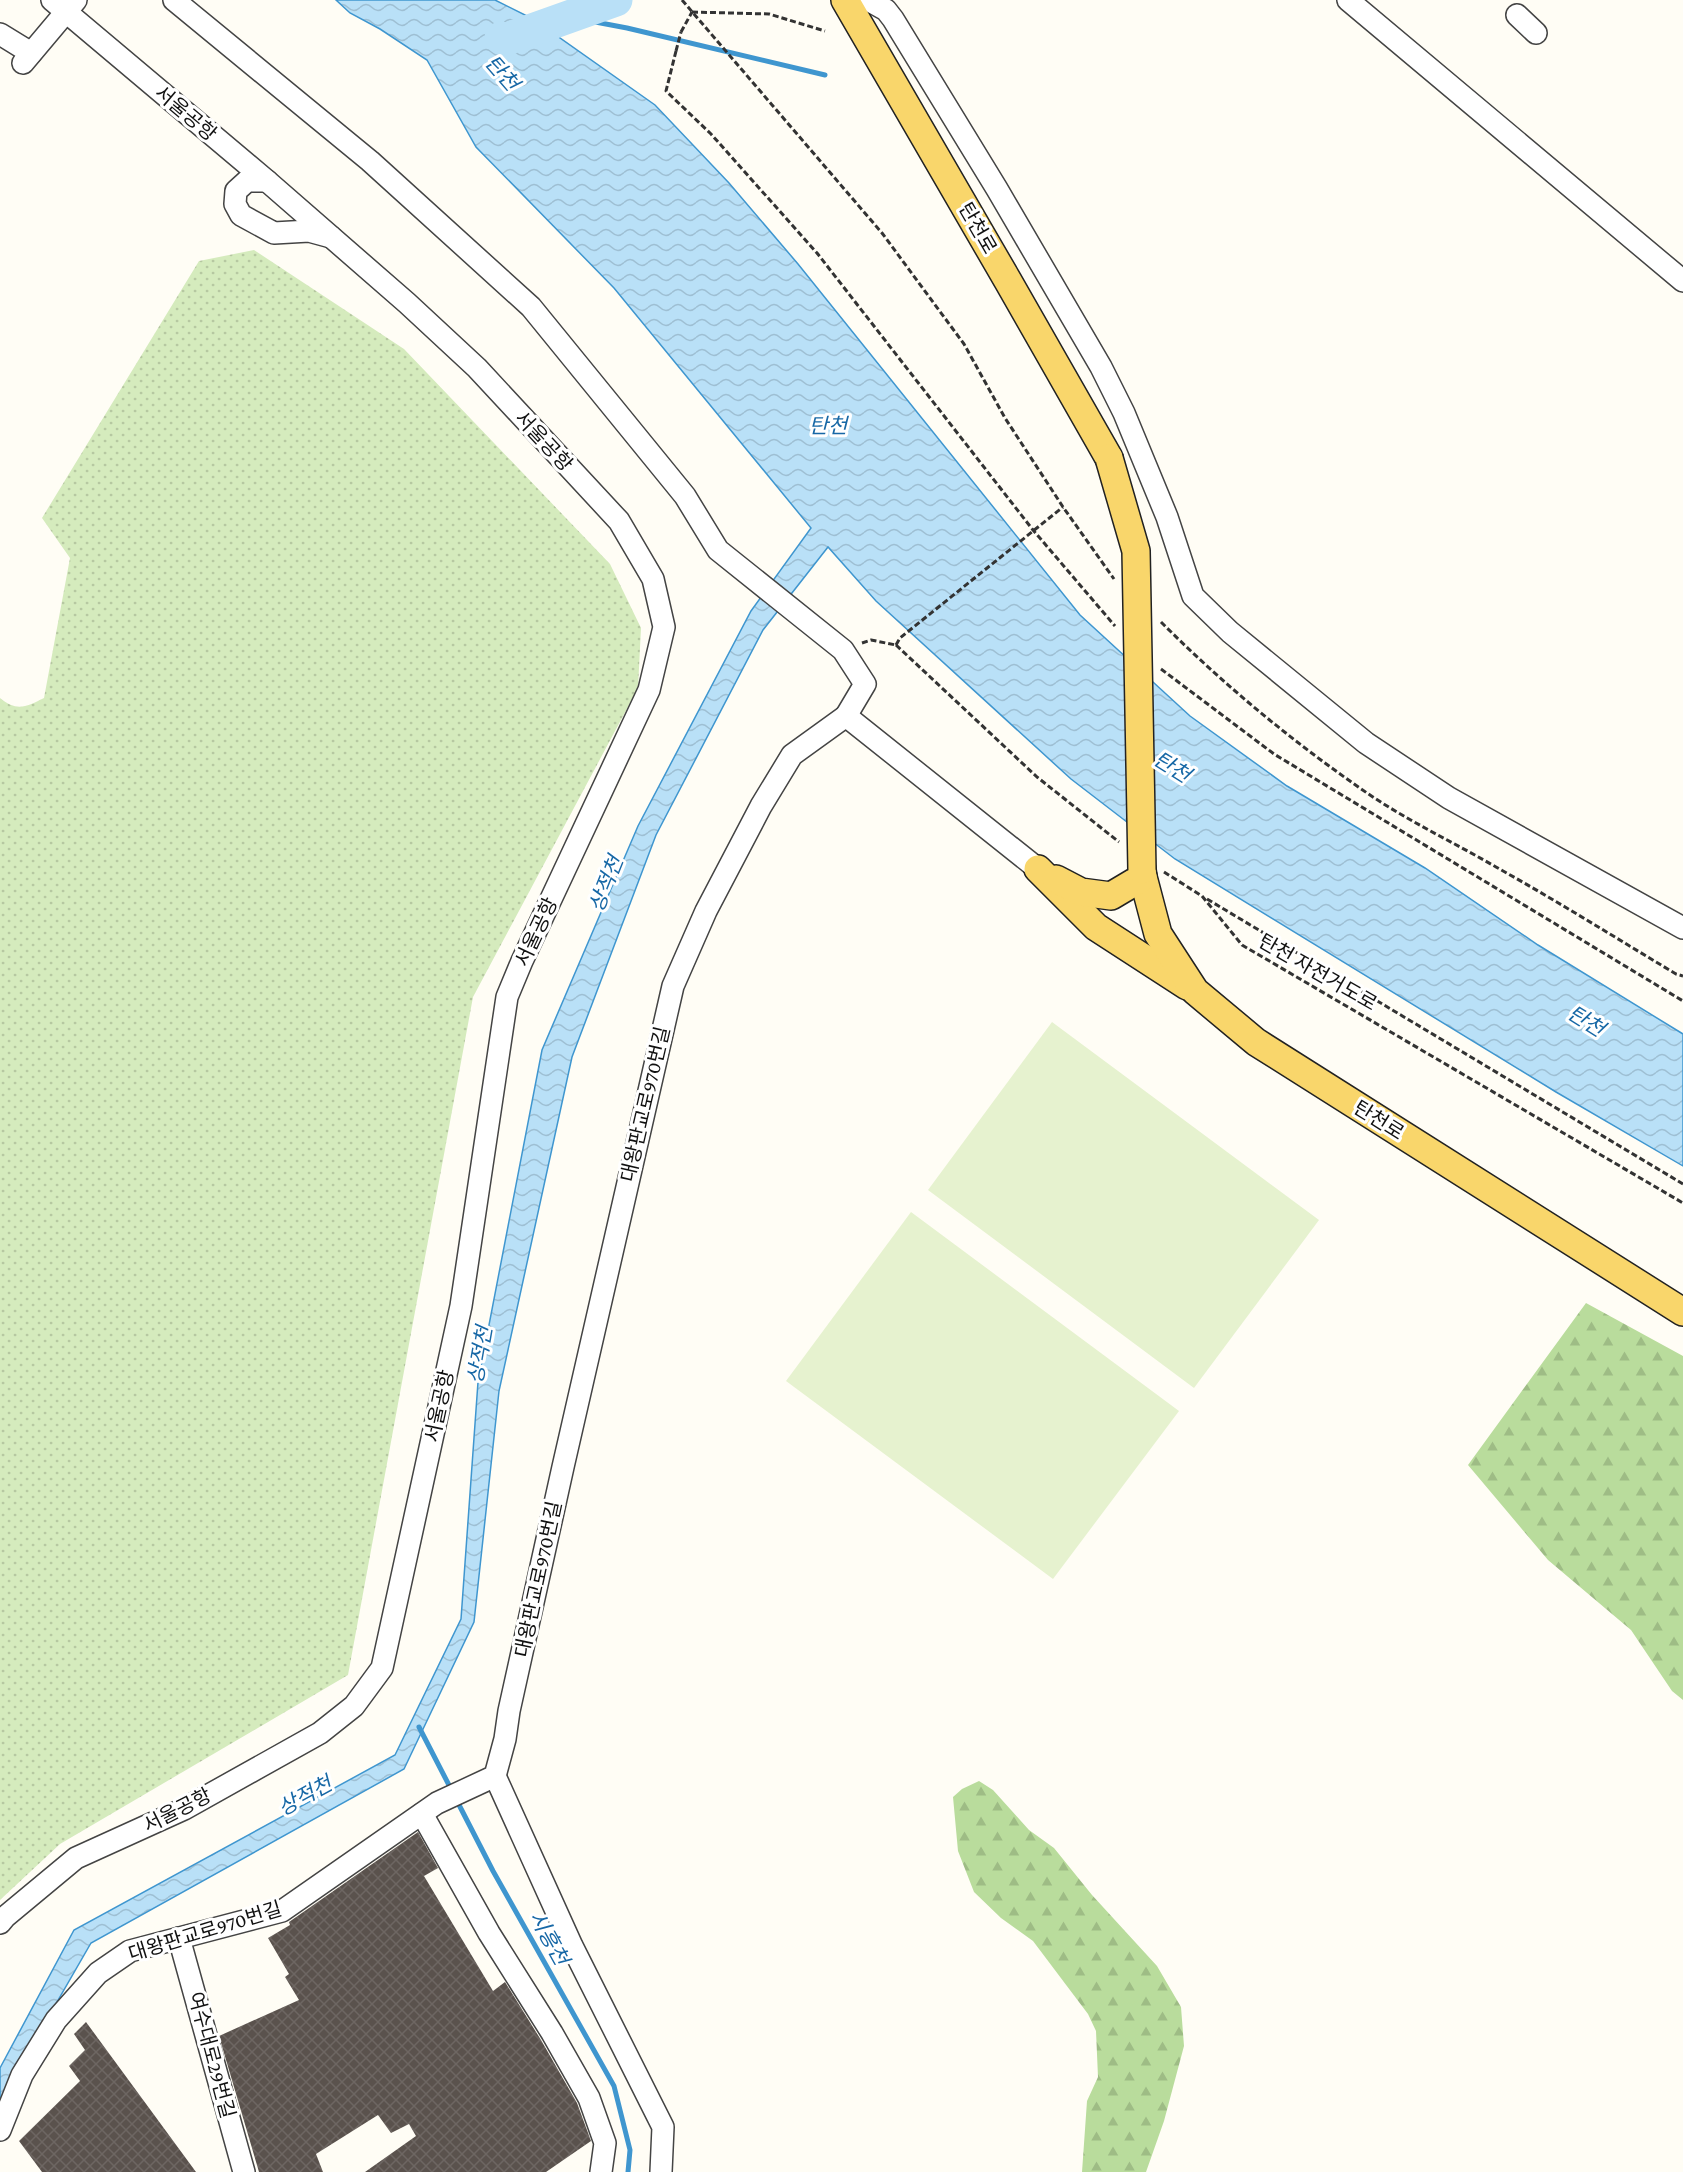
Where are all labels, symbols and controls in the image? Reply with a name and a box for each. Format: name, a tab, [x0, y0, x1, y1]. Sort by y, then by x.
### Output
water label: 탄천	[480, 51, 525, 97]
street label: 서울공항	[151, 81, 221, 145]
street label: 탄천로	[955, 199, 1001, 257]
street label: 서울공항	[511, 407, 577, 475]
water label: 탄천	[809, 414, 850, 438]
water label: 탄천	[1149, 747, 1197, 789]
water label: 상적천	[584, 850, 629, 915]
street label: 서울공항	[510, 894, 562, 970]
street label: 탄천 자전거도로	[1255, 929, 1381, 1015]
water label: 탄천	[1563, 1001, 1611, 1043]
street label: 대왕판교로970번길	[616, 1024, 674, 1184]
street label: 탄천로	[1350, 1096, 1408, 1144]
water label: 상적천	[463, 1322, 497, 1386]
street label: 서울공항	[421, 1368, 457, 1444]
street label: 대왕판교로970번길	[511, 1499, 565, 1659]
water label: 상적천	[274, 1770, 339, 1821]
street label: 서울공항	[139, 1783, 215, 1837]
street label: 대왕판교로970번길	[126, 1897, 284, 1965]
water label: 시흥천	[524, 1907, 575, 1972]
street label: 여수대로29번길	[185, 1989, 239, 2121]

